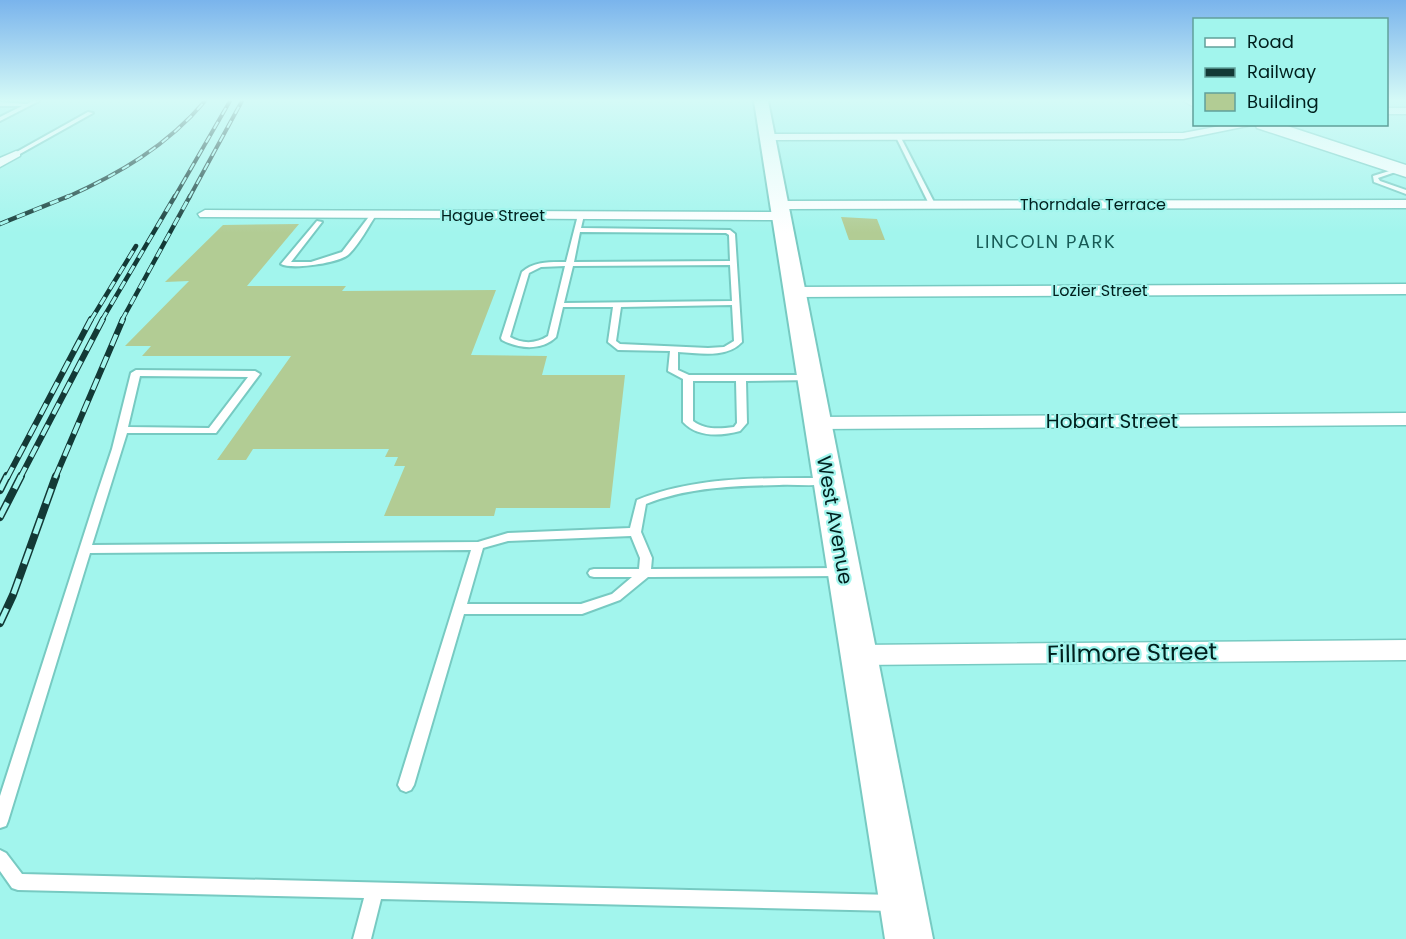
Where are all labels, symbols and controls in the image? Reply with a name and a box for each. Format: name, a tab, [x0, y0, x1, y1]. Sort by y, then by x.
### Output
legend	[1193, 18, 1388, 126]
text: Road	[1247, 29, 1294, 54]
text: Railway	[1247, 59, 1316, 84]
text: Building	[1247, 89, 1319, 114]
street label: Thorndale Terrace	[1020, 193, 1166, 216]
street label: Hague Street	[441, 204, 545, 227]
district label: LINCOLN PARK	[976, 229, 1116, 254]
street label: Lozier Street	[1052, 279, 1148, 302]
street label: Hobart Street	[1046, 407, 1178, 435]
street label: West Avenue	[810, 454, 860, 586]
street label: Fillmore Street	[1047, 635, 1217, 670]

